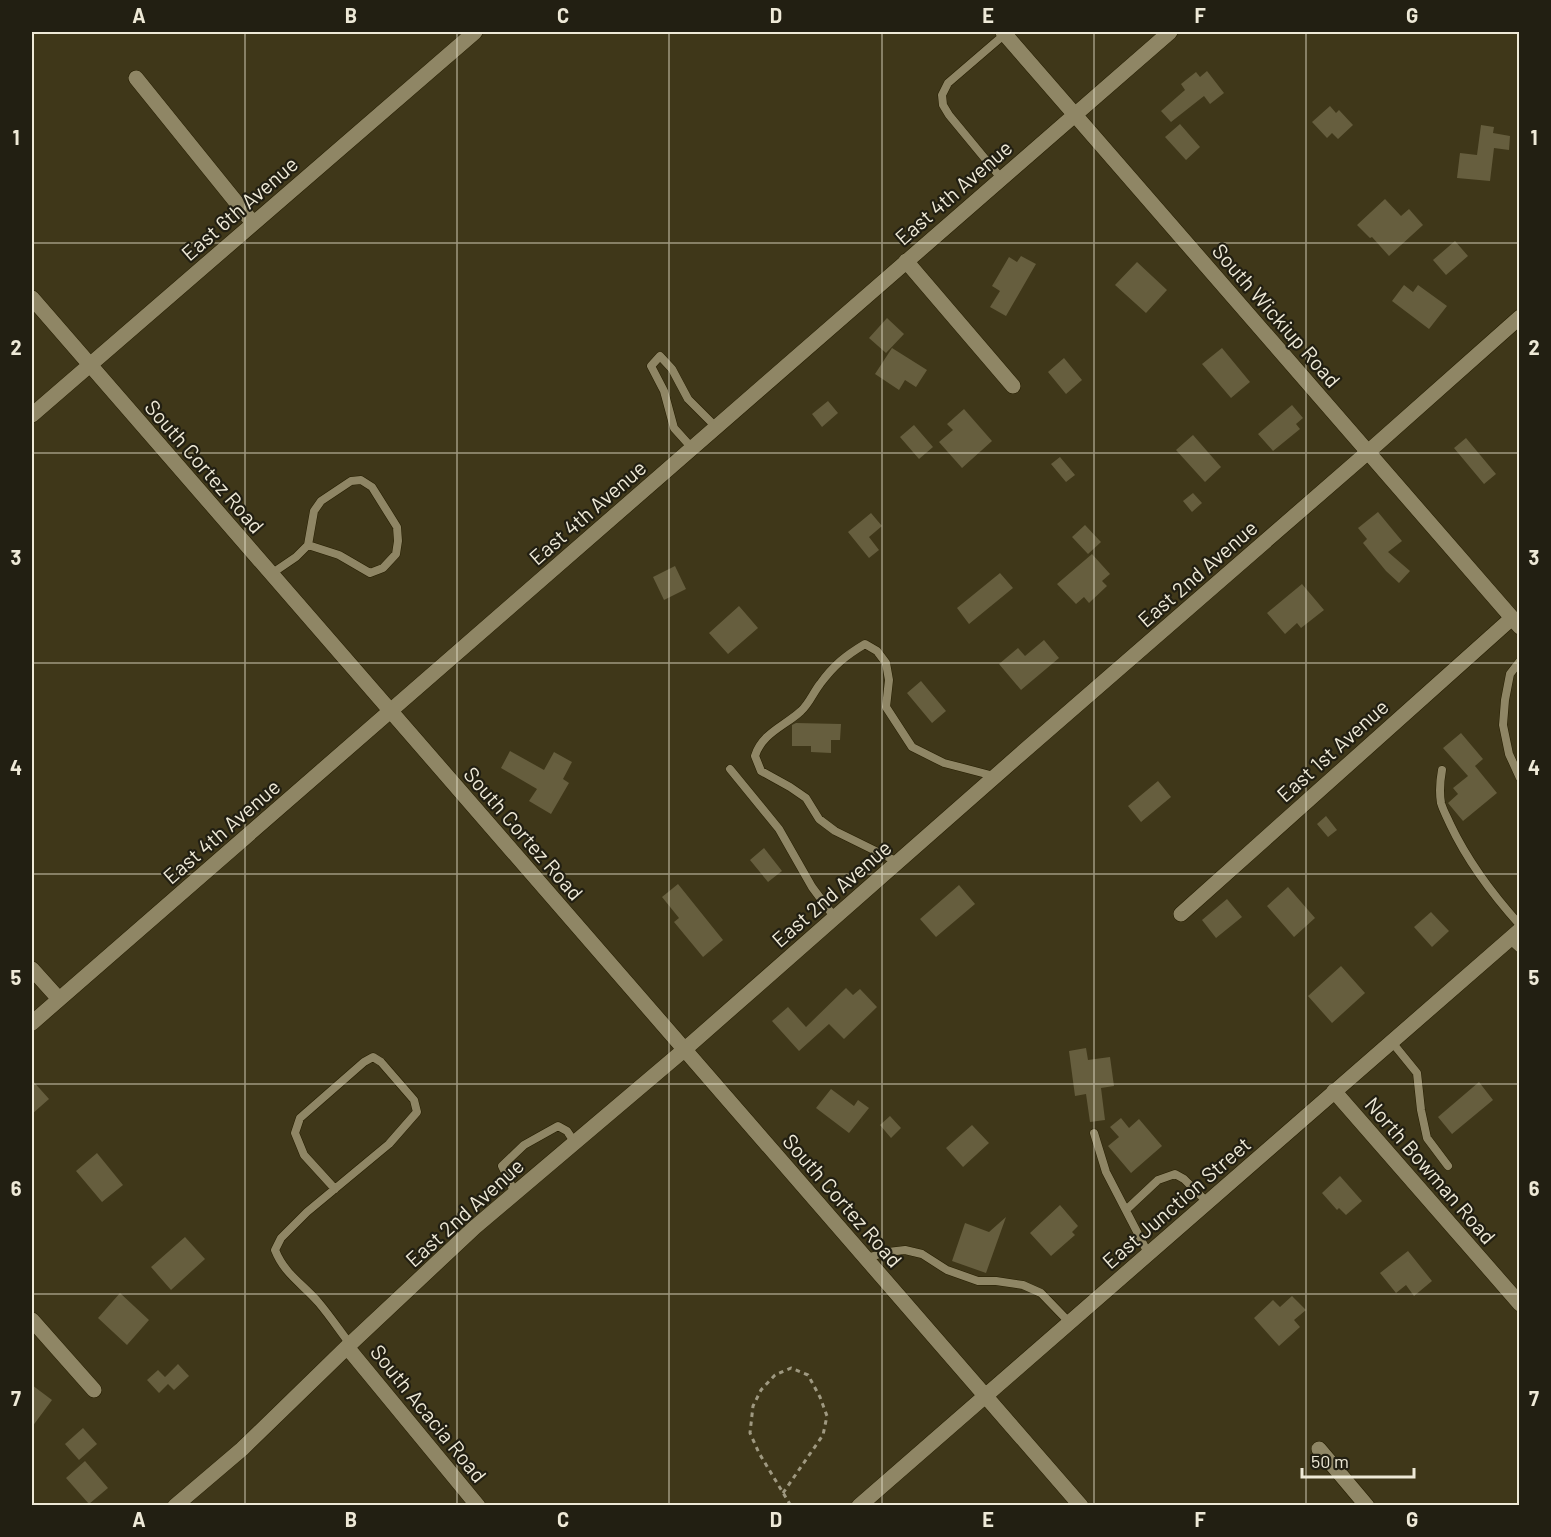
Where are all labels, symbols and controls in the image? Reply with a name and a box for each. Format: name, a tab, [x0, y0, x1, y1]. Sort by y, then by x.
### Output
text: A	[132, 3, 146, 27]
text: B	[345, 3, 357, 27]
text: C	[557, 3, 569, 27]
text: D	[770, 3, 782, 27]
text: E	[982, 3, 994, 27]
text: F	[1194, 3, 1206, 27]
text: G	[1406, 3, 1418, 27]
text: 1	[12, 125, 20, 149]
text: 1	[1530, 125, 1538, 149]
street label: East 4th Avenue	[889, 134, 1017, 250]
street label: East 6th Avenue	[176, 151, 302, 265]
street label: South Wickiup Road	[1208, 238, 1346, 392]
text: 2	[10, 335, 22, 359]
text: 2	[1528, 335, 1540, 359]
street label: South Cortez Road	[140, 394, 270, 538]
street label: East 4th Avenue	[523, 454, 651, 570]
street label: East 2nd Avenue	[1132, 514, 1262, 632]
text: 3	[11, 545, 21, 569]
text: 3	[1529, 545, 1539, 569]
street label: East 1st Avenue	[1271, 693, 1393, 807]
text: 4	[10, 755, 22, 779]
text: 4	[1528, 755, 1540, 779]
street label: South Cortez Road	[459, 761, 589, 905]
street label: East 4th Avenue	[157, 773, 285, 889]
street label: East 2nd Avenue	[766, 834, 896, 952]
text: 5	[11, 965, 22, 989]
text: 5	[1529, 965, 1540, 989]
street label: North Bowman Road	[1361, 1092, 1501, 1248]
street label: South Cortez Road	[778, 1128, 908, 1272]
street label: East Junction Street	[1097, 1131, 1255, 1273]
street label: East 2nd Avenue	[400, 1152, 528, 1272]
text: 6	[11, 1176, 22, 1200]
text: 6	[1529, 1176, 1540, 1200]
street label: South Acacia Road	[366, 1339, 492, 1487]
text: 7	[11, 1386, 21, 1410]
text: 7	[1529, 1386, 1539, 1410]
scale bar	[1302, 1441, 1414, 1479]
text: 50 m	[1311, 1450, 1349, 1472]
text: A	[132, 1507, 146, 1531]
text: B	[345, 1507, 357, 1531]
text: C	[557, 1507, 569, 1531]
text: D	[770, 1507, 782, 1531]
text: E	[982, 1507, 994, 1531]
text: F	[1194, 1507, 1206, 1531]
text: G	[1406, 1507, 1418, 1531]

